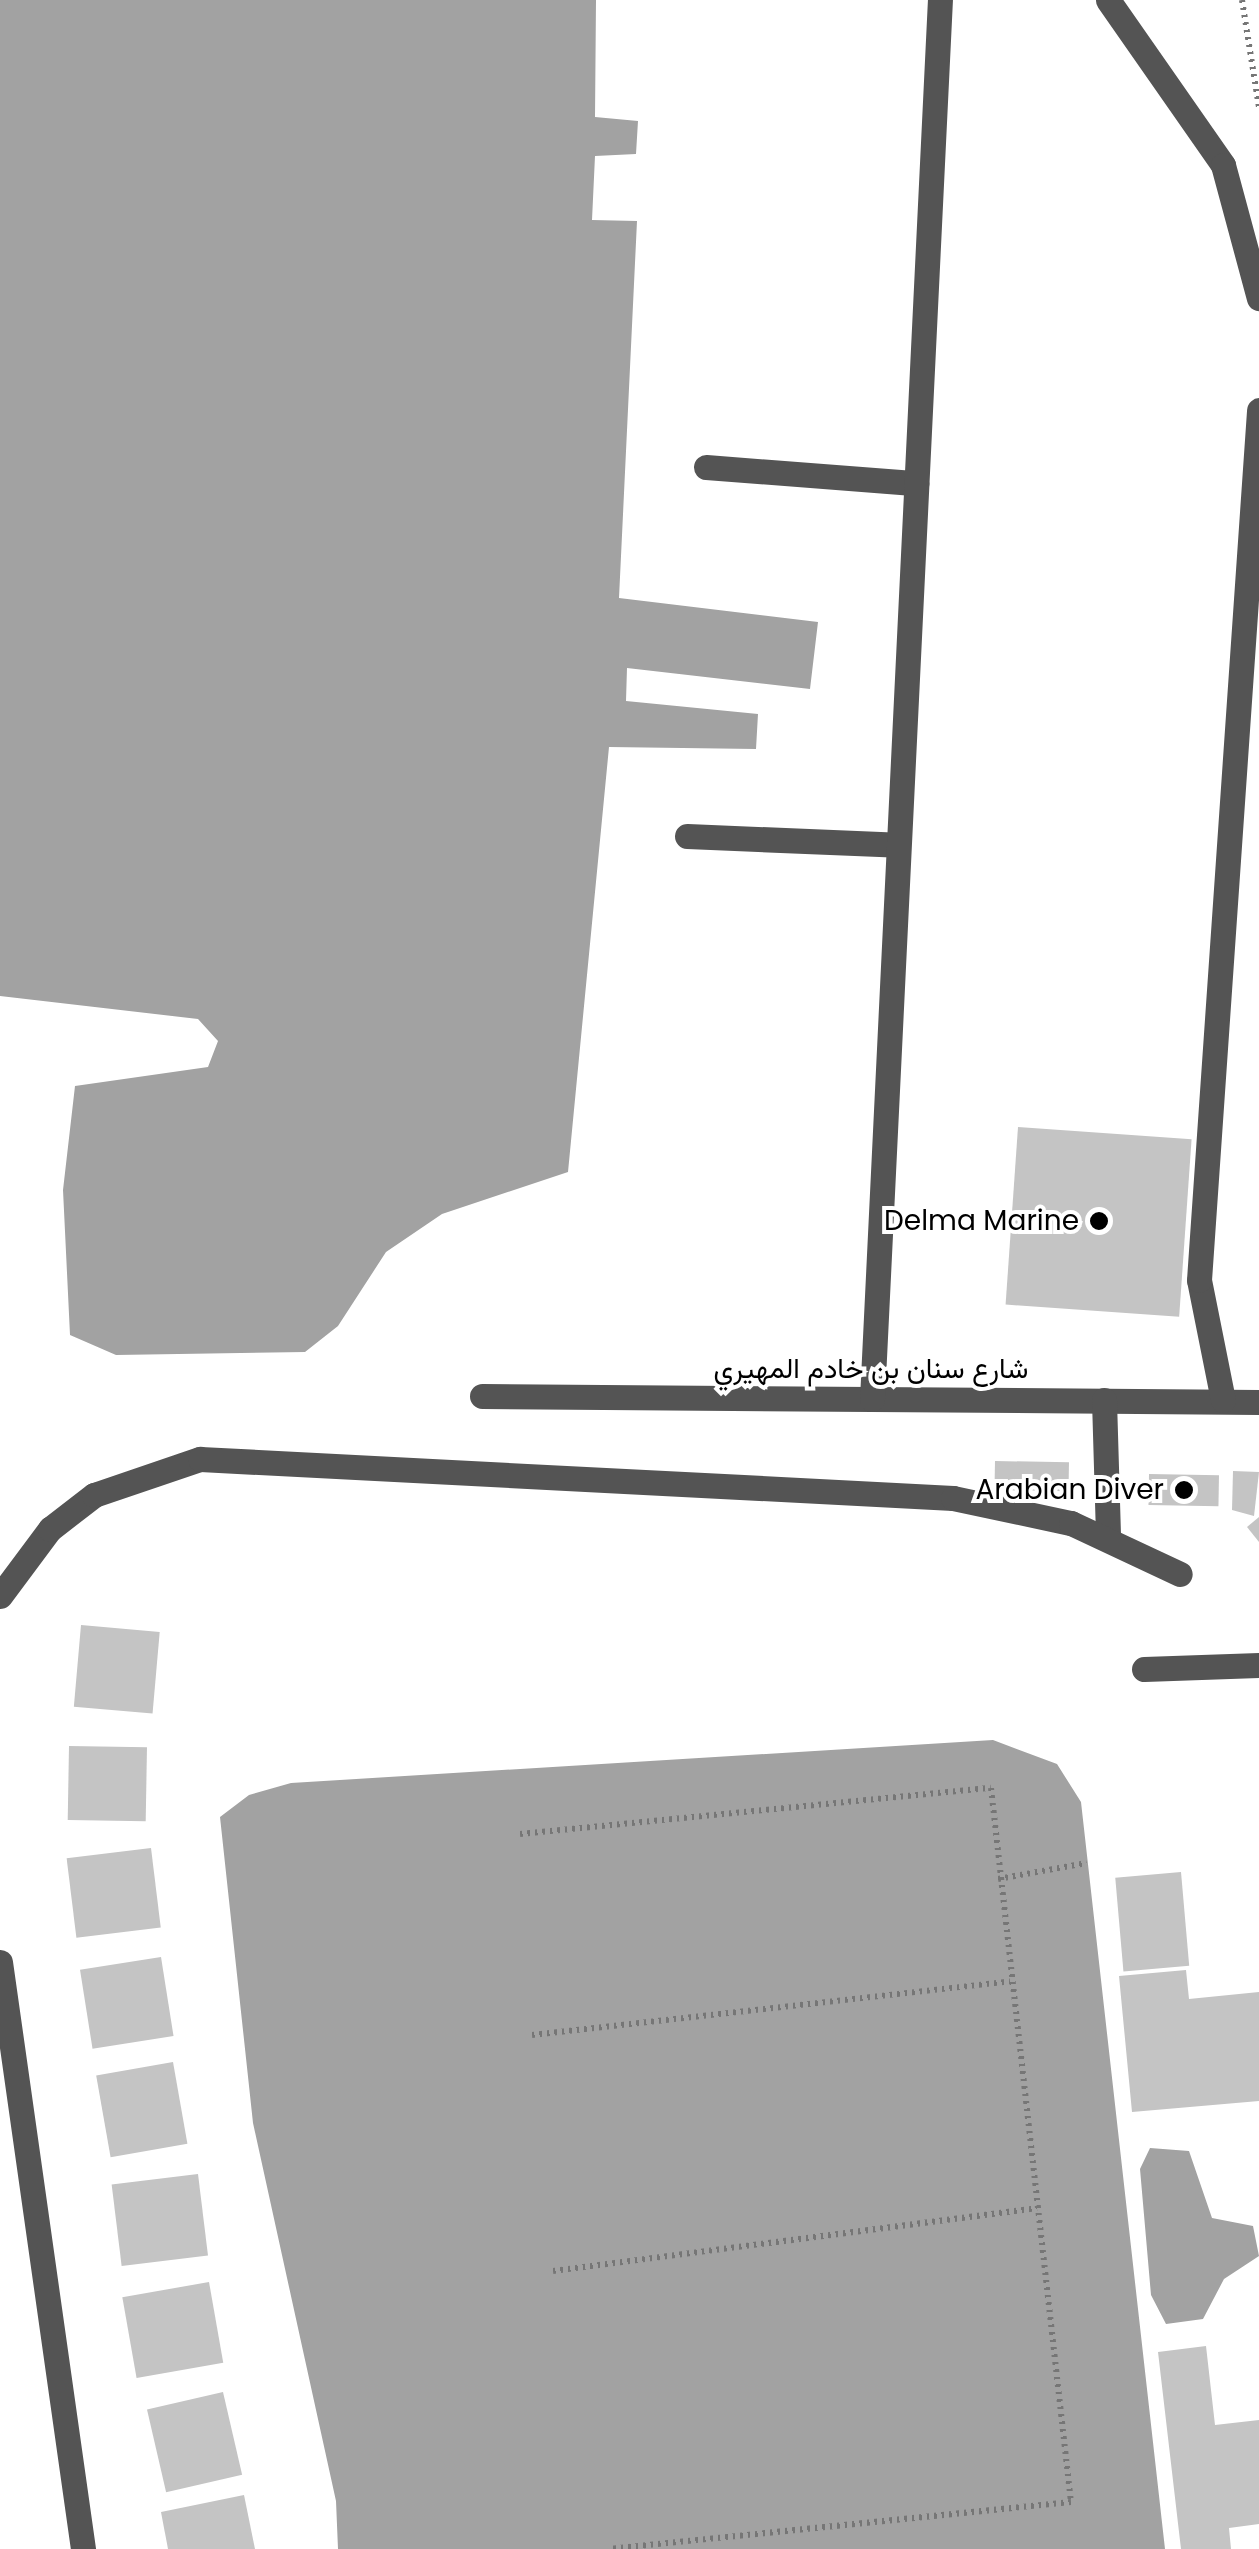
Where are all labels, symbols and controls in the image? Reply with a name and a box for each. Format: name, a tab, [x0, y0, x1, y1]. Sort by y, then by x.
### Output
place label: Delma Marine	[884, 1204, 1079, 1238]
marker: Delma Marine	[1088, 1210, 1110, 1232]
street label: شارع سنان بن خادم المهيري	[714, 1352, 1028, 1386]
place label: Arabian Diver	[975, 1473, 1164, 1507]
marker: Arabian Diver	[1173, 1479, 1195, 1501]

